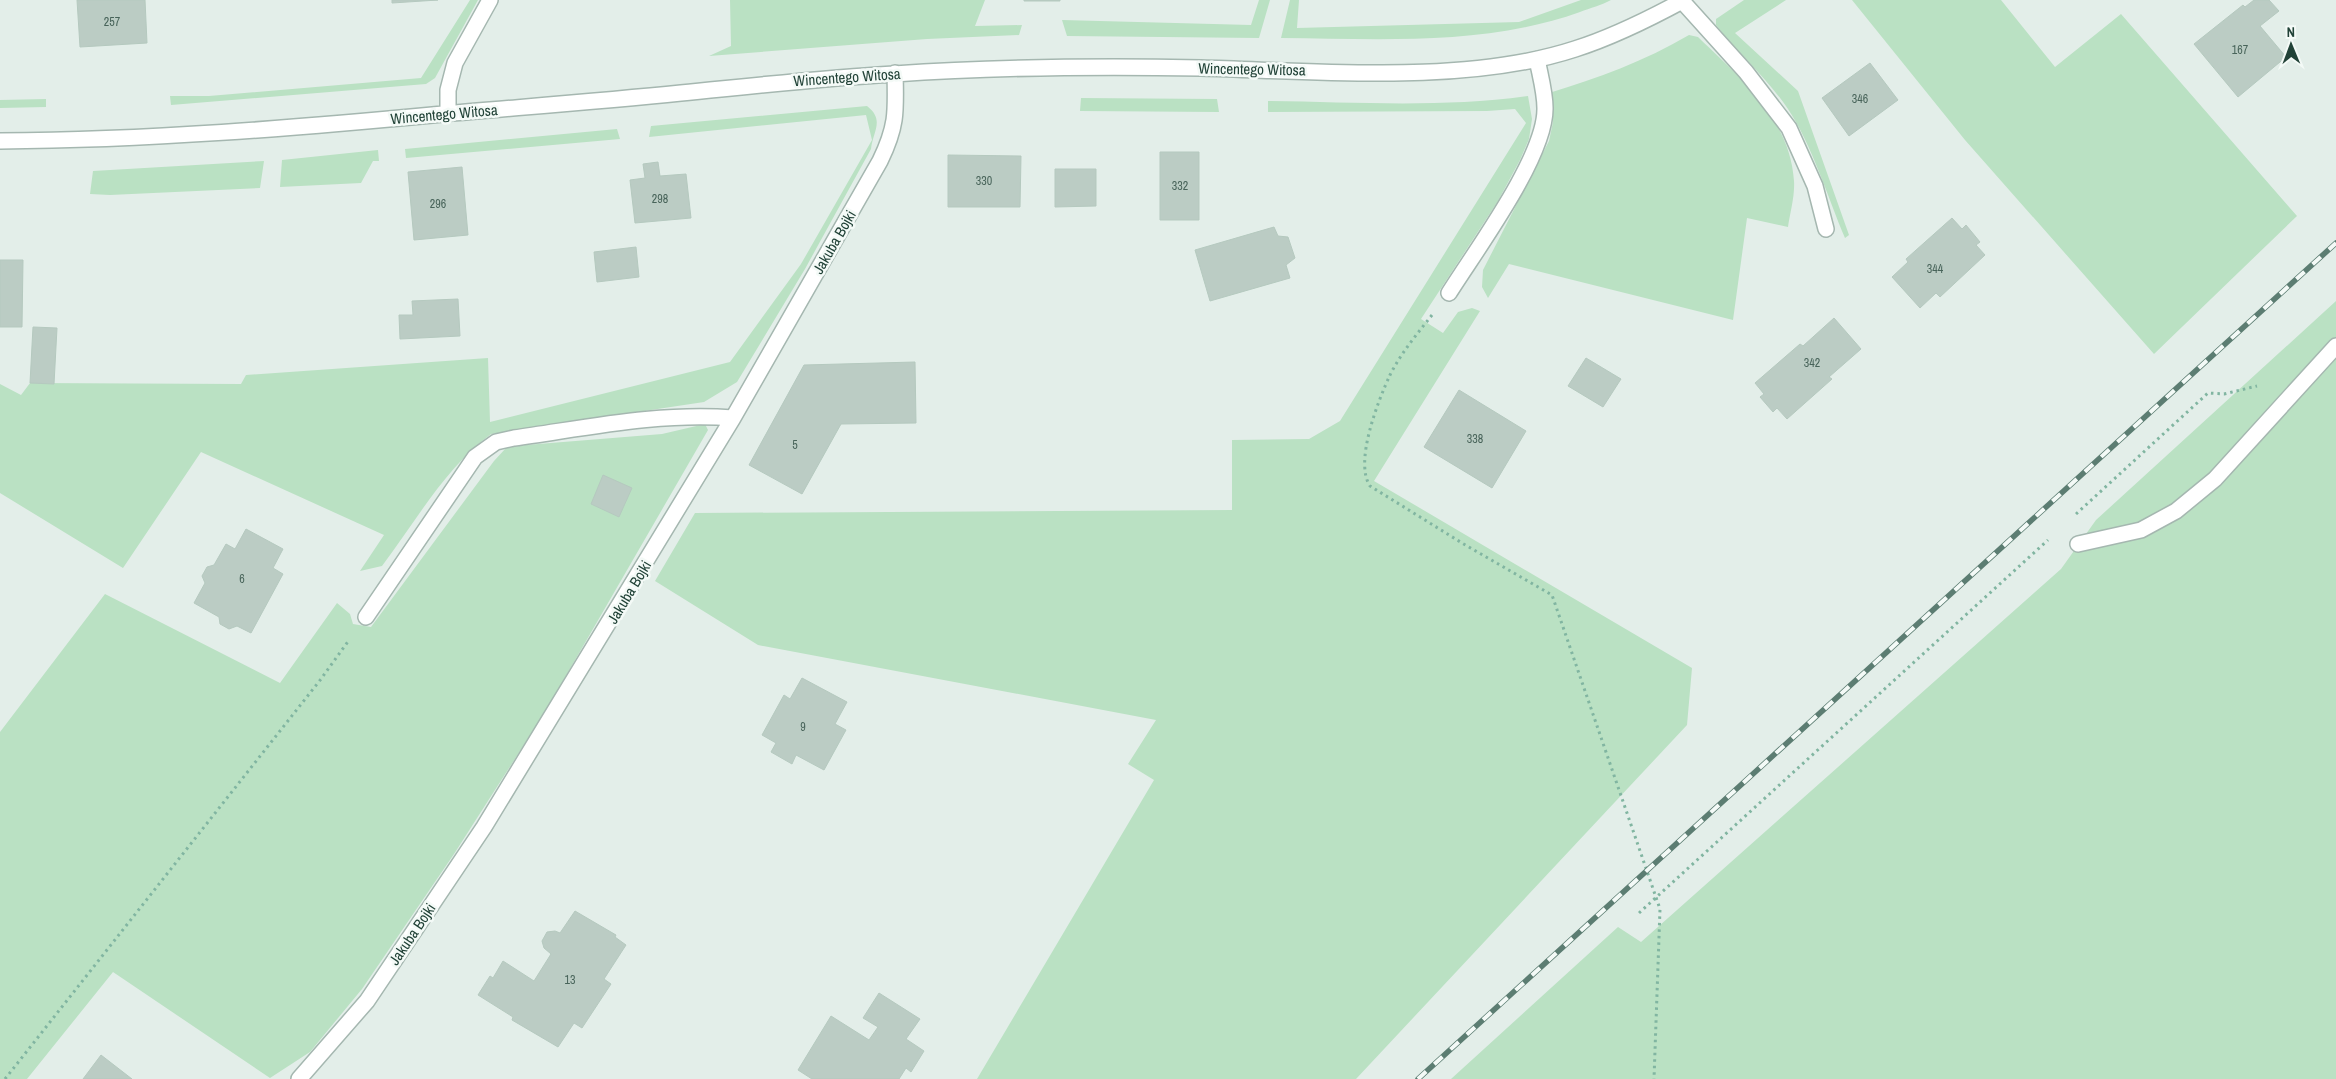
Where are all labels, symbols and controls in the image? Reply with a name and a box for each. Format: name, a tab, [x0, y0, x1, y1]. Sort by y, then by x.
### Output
house number: 257	[104, 14, 121, 30]
north arrow	[2266, 20, 2316, 70]
text: N	[2286, 23, 2295, 41]
house number: 167	[2232, 42, 2249, 58]
street label: Wincentego Witosa	[1198, 58, 1306, 80]
street label: Wincentego Witosa	[793, 63, 901, 91]
house number: 346	[1852, 91, 1868, 107]
street label: Wincentego Witosa	[390, 99, 499, 129]
house number: 330	[976, 173, 992, 189]
house number: 332	[1172, 178, 1188, 194]
house number: 298	[652, 191, 668, 207]
house number: 296	[430, 196, 446, 212]
street label: Jakuba Bojki	[807, 206, 861, 278]
house number: 344	[1927, 261, 1944, 277]
house number: 342	[1804, 355, 1820, 371]
house number: 338	[1467, 431, 1483, 447]
house number: 5	[792, 437, 798, 453]
street label: Jakuba Bojki	[602, 556, 656, 628]
house number: 6	[239, 571, 245, 587]
house number: 9	[800, 719, 806, 735]
street label: Jakuba Bojki	[384, 899, 440, 969]
house number: 13	[565, 972, 575, 988]

